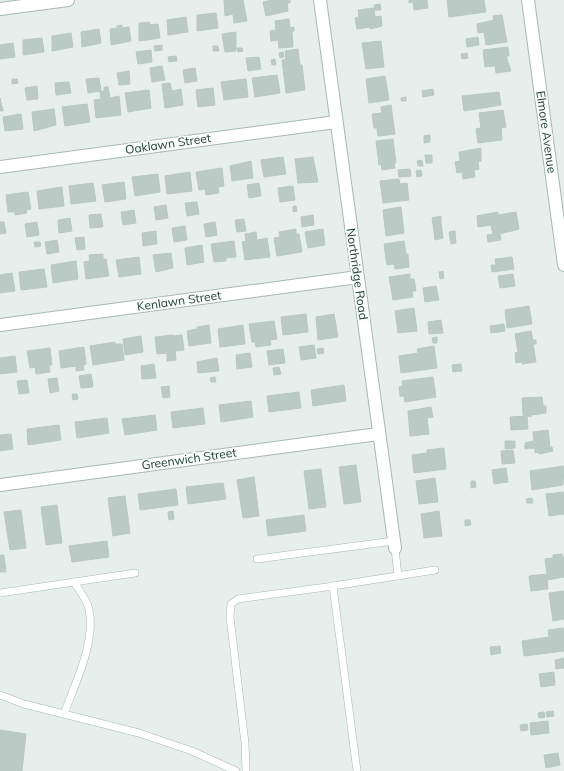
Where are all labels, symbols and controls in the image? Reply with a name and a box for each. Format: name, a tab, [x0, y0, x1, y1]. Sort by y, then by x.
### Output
street label: Elmore Avenue	[533, 90, 560, 174]
street label: Oaklawn Street	[124, 130, 212, 157]
street label: Northridge Road	[344, 227, 371, 321]
street label: Kenlawn Street	[136, 287, 222, 314]
street label: Greenwich Street	[141, 444, 237, 473]

